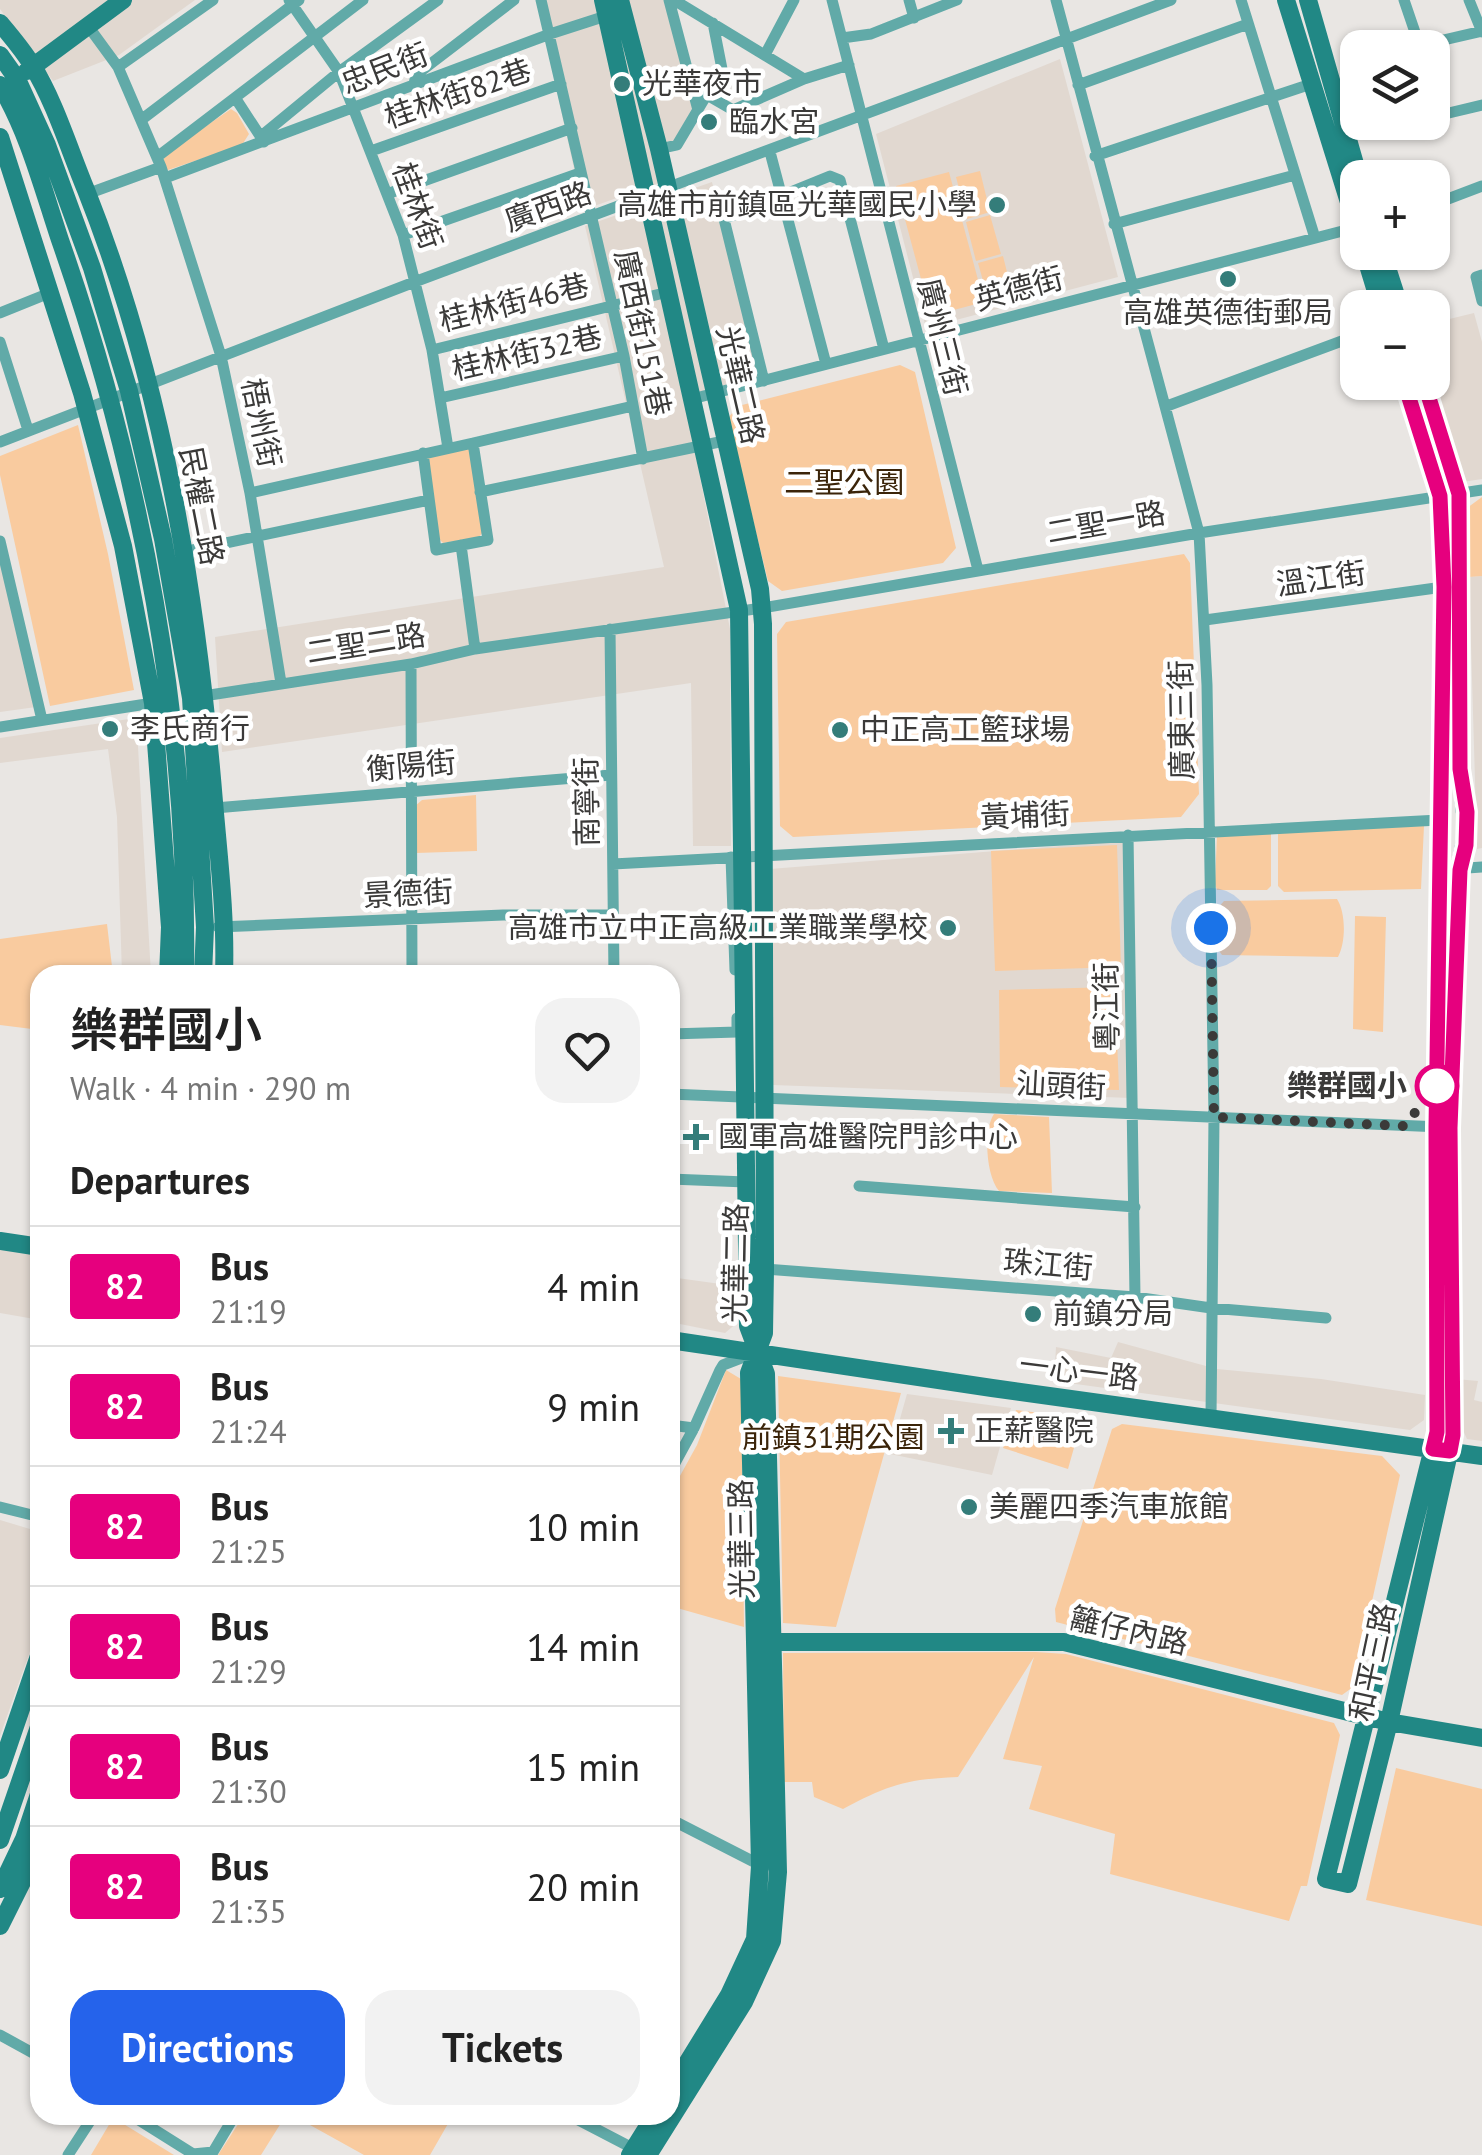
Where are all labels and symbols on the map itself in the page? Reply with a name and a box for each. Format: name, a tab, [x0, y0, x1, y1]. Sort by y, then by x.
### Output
street label: 忠民街	[335, 33, 433, 102]
street label: 桂林街82巷	[379, 49, 536, 136]
place label: 光華夜市	[642, 63, 762, 102]
marker: 光華夜市	[611, 73, 633, 95]
place label: 臨水宮	[729, 101, 819, 140]
marker: 臨水宮	[698, 111, 720, 133]
street label: 桂林街	[385, 157, 452, 254]
street label: 廣西路	[499, 172, 596, 239]
place label: 高雄市前鎮區光華國民小學	[617, 184, 977, 223]
marker: 高雄市前鎮區光華國民小學	[986, 194, 1008, 216]
street label: 廣西街151巷	[607, 246, 680, 419]
street label: 英德街	[970, 257, 1067, 318]
street label: 桂林街46巷	[435, 264, 592, 339]
marker: 高雄英德街郵局	[1217, 268, 1239, 290]
street label: 廣州三街	[910, 274, 977, 400]
place label: 高雄英德街郵局	[1123, 292, 1333, 331]
street label: 桂林街32巷	[448, 315, 605, 388]
street label: 光華二路	[709, 322, 774, 448]
street label: 梧州街	[234, 375, 291, 471]
street label: 民權二路	[172, 443, 233, 568]
park label: 二聖公園	[784, 462, 904, 501]
street label: 二聖一路	[1043, 492, 1168, 551]
street label: 溫江街	[1274, 552, 1368, 603]
street label: 二聖二路	[303, 614, 428, 671]
street label: 廣東三街	[1160, 660, 1201, 780]
place label: 李氏商行	[130, 708, 250, 747]
place label: 中正高工籃球場	[860, 709, 1070, 748]
marker: 李氏商行	[99, 718, 121, 740]
marker: 中正高工籃球場	[829, 719, 851, 741]
street label: 衡陽街	[364, 741, 457, 788]
street label: 南寧街	[565, 757, 606, 847]
street label: 黃埔街	[979, 793, 1071, 836]
street label: 景德街	[362, 871, 454, 914]
your location	[1186, 903, 1236, 953]
place label: 高雄市立中正高級工業職業學校	[508, 907, 928, 946]
marker: 高雄市立中正高級工業職業學校	[937, 917, 959, 939]
street label: 粵江街	[1085, 962, 1126, 1052]
street label: 汕頭街	[1015, 1063, 1107, 1106]
place label: 樂群國小	[1287, 1065, 1407, 1104]
marker: 樂群國小	[1416, 1065, 1458, 1107]
place label: 國軍高雄醫院門診中心	[718, 1116, 1018, 1155]
marker: 國軍高雄醫院門診中心	[683, 1124, 709, 1150]
street label: 光華二路	[714, 1203, 755, 1323]
street label: 珠江街	[1002, 1240, 1095, 1287]
place label: 前鎮分局	[1053, 1293, 1173, 1332]
marker: 前鎮分局	[1022, 1303, 1044, 1325]
street label: 一心一路	[1017, 1344, 1141, 1397]
place label: 正薪醫院	[974, 1410, 1094, 1449]
park label: 前鎮31期公園	[742, 1417, 924, 1456]
marker: 正薪醫院	[938, 1418, 964, 1444]
street label: 光華三路	[720, 1479, 761, 1599]
place label: 美麗四季汽車旅館	[989, 1486, 1229, 1525]
marker: 美麗四季汽車旅館	[958, 1496, 980, 1518]
street label: 籬仔內路	[1066, 1597, 1192, 1662]
street label: 和平三路	[1340, 1599, 1403, 1724]

